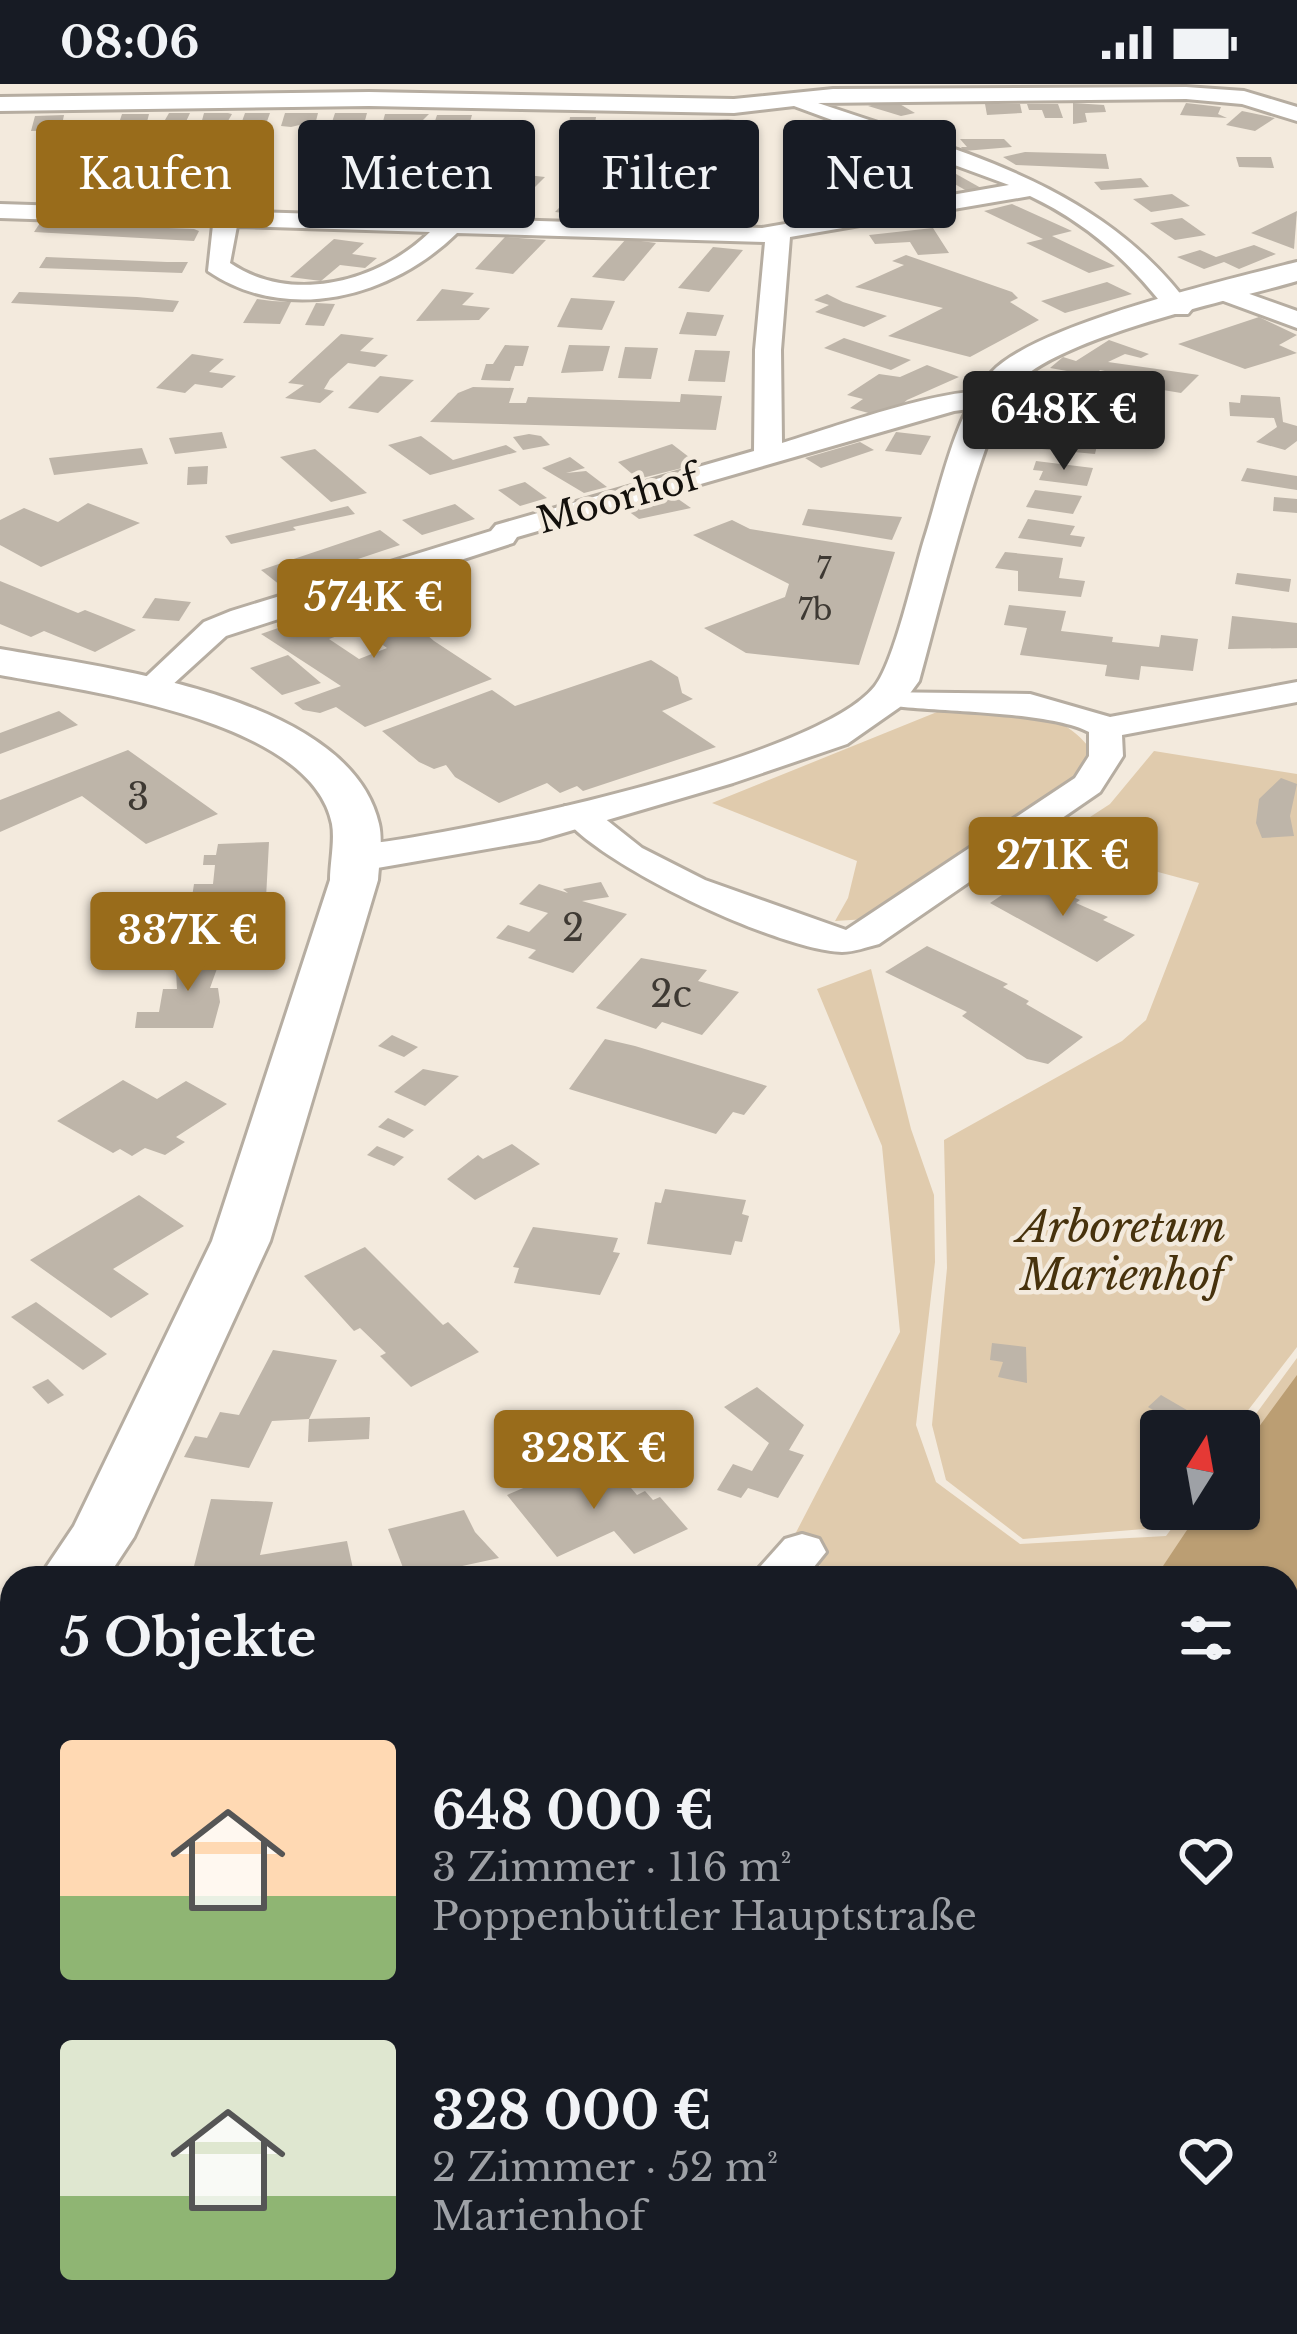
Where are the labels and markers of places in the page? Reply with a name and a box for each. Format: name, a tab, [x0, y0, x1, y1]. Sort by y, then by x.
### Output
pin: 648K €	[966, 371, 1162, 473]
pin: 574K €	[276, 559, 472, 661]
pin: 271K €	[965, 817, 1161, 919]
pin: 337K €	[90, 892, 286, 994]
pin: 328K €	[496, 1410, 692, 1512]

